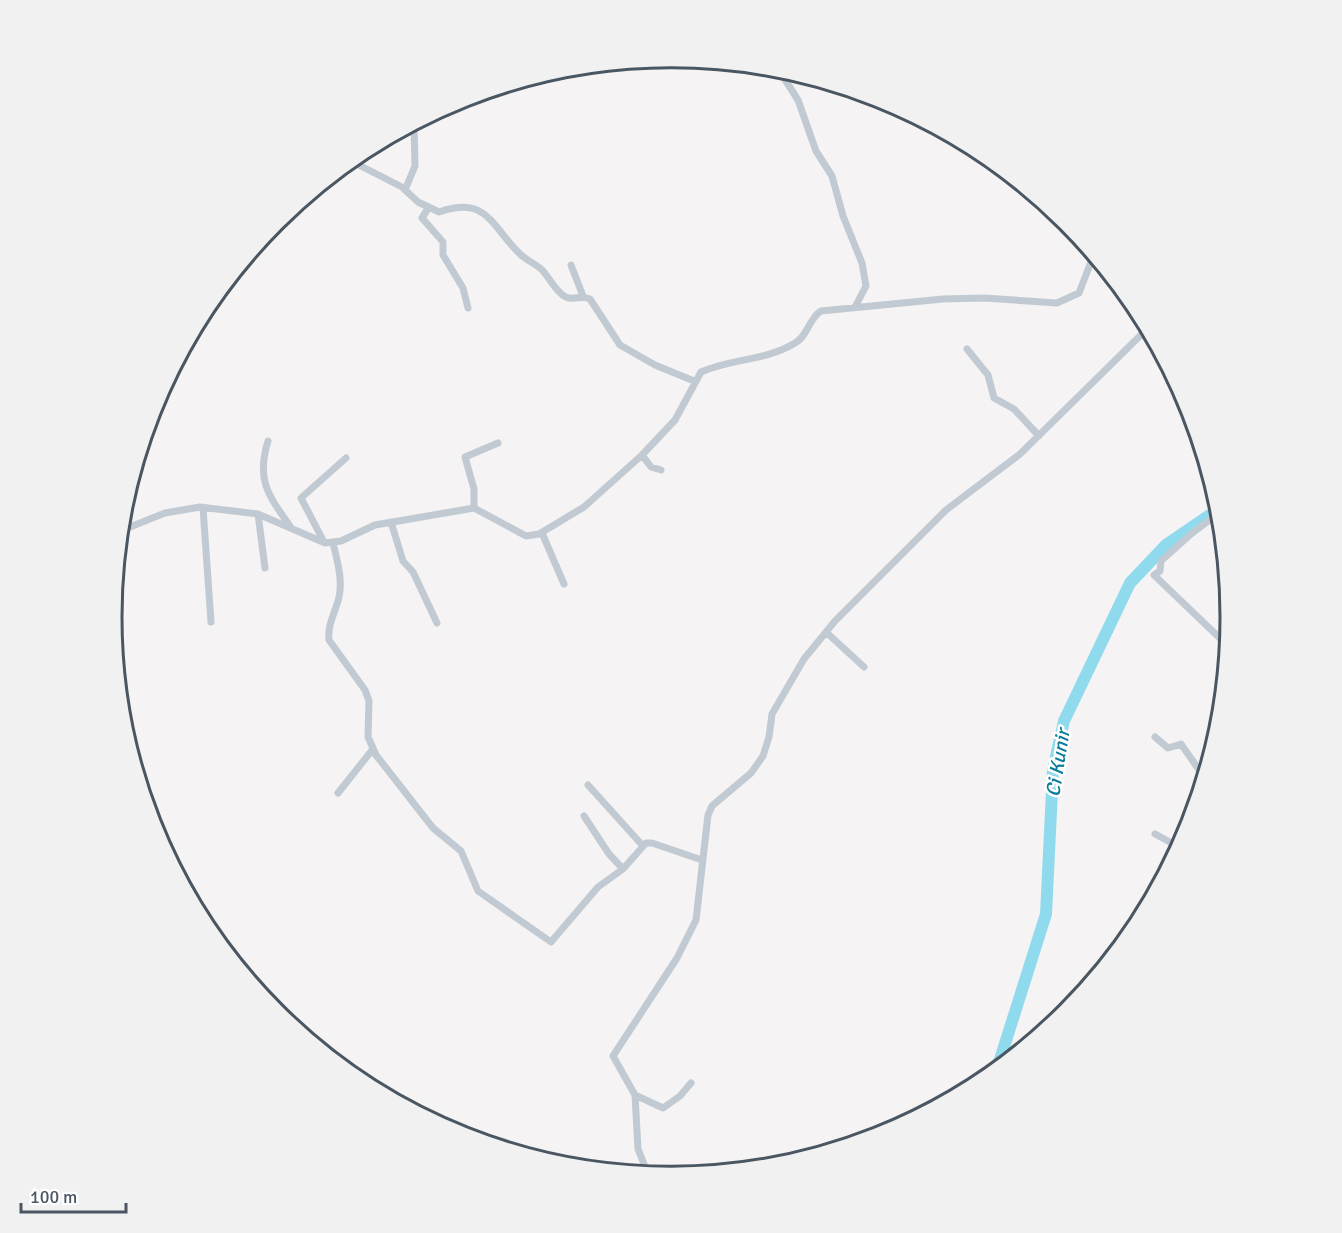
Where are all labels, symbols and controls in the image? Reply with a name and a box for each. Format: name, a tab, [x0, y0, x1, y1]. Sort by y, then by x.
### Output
water label: Ci Kunir	[1040, 725, 1076, 799]
scale bar	[21, 1176, 126, 1214]
text: 100 m	[30, 1186, 77, 1208]

